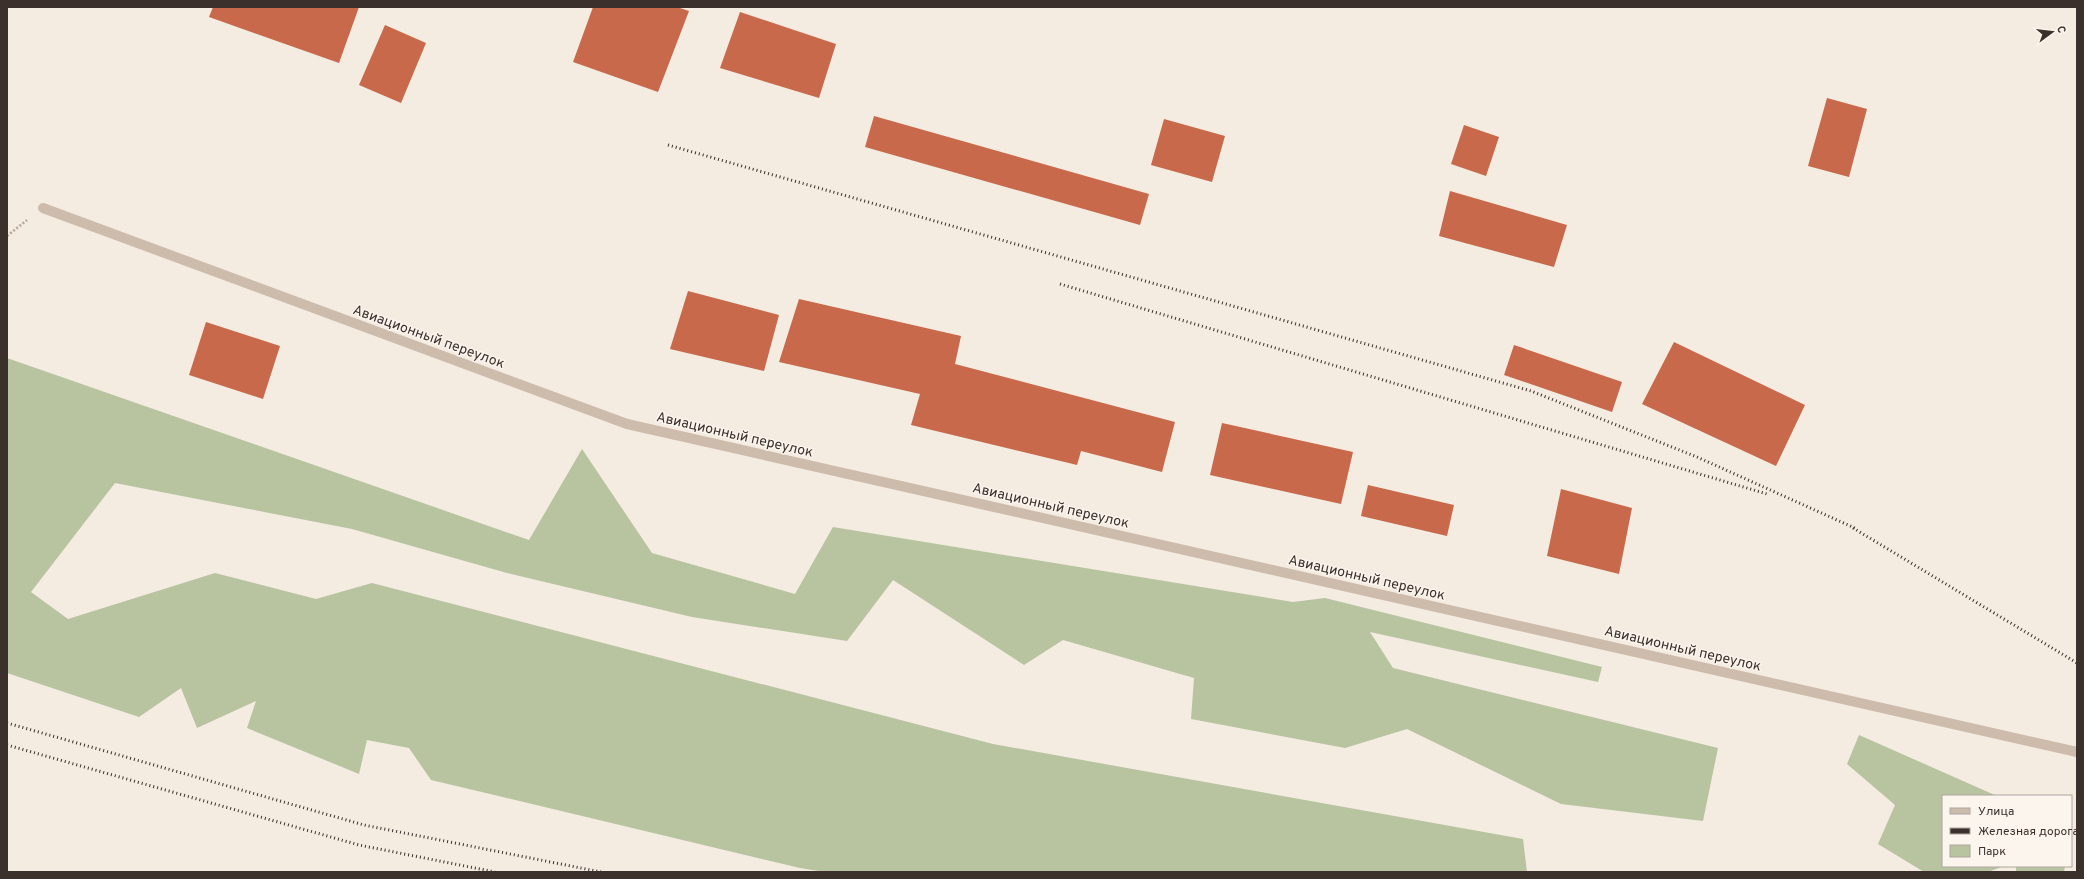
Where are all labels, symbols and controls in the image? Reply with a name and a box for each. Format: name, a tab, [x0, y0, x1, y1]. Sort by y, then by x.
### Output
north arrow	[2032, 12, 2072, 52]
text: С	[2053, 24, 2068, 35]
street label: Авиационный переулок	[350, 302, 507, 373]
street label: Авиационный переулок	[655, 409, 815, 462]
street label: Авиационный переулок	[971, 480, 1131, 533]
street label: Авиационный переулок	[1287, 552, 1447, 605]
street label: Авиационный переулок	[1603, 623, 1763, 676]
legend	[1942, 795, 2072, 867]
text: Улица	[1978, 804, 2014, 820]
text: Железная дорога	[1978, 824, 2079, 840]
text: Парк	[1978, 844, 2006, 860]

